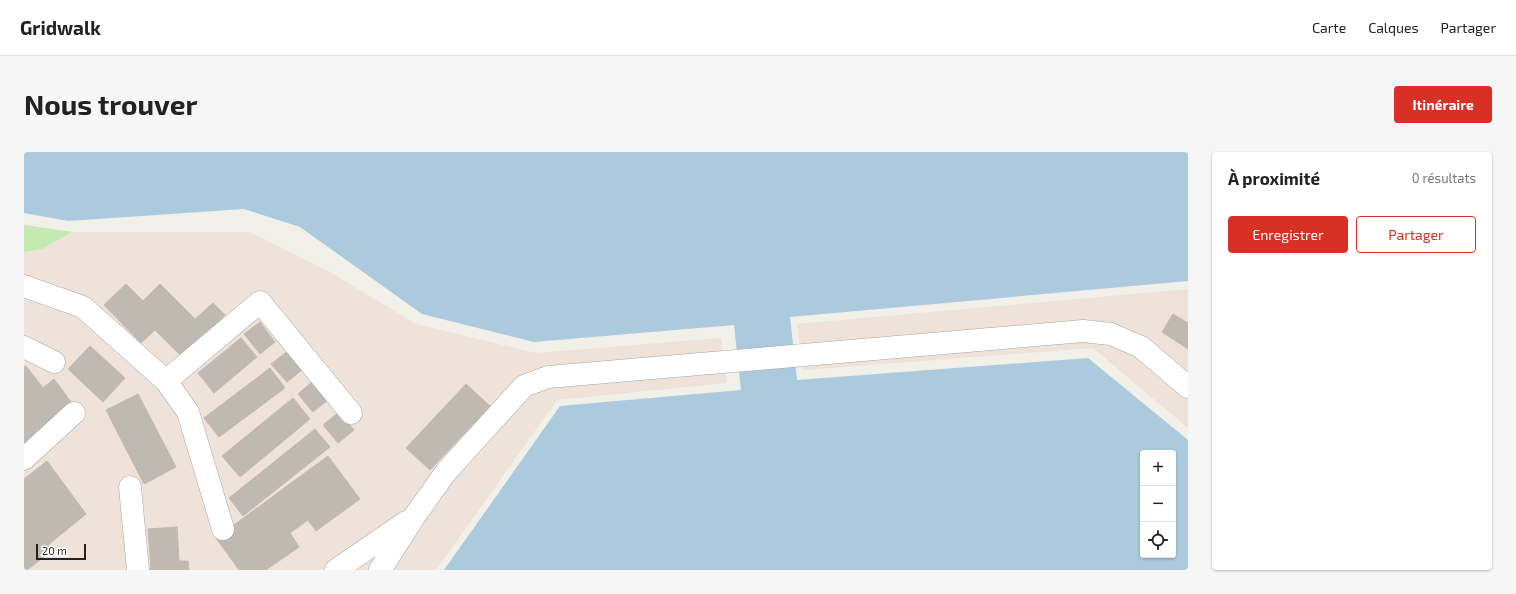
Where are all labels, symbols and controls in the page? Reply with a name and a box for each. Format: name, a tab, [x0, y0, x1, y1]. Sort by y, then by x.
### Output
text: Gridwalk	[20, 16, 101, 39]
text: Carte	[1312, 19, 1346, 36]
text: Calques	[1368, 19, 1419, 36]
text: Partager	[1441, 19, 1496, 36]
button: Itinéraire	[1394, 86, 1492, 123]
text: Nous trouver	[24, 87, 197, 121]
text: À proximité	[1228, 168, 1320, 188]
text: 0 résultats	[1412, 170, 1476, 186]
button: Enregistrer	[1228, 216, 1348, 253]
button: Partager	[1356, 216, 1476, 253]
map controls	[1140, 450, 1176, 558]
button: +	[1140, 450, 1176, 486]
button: −	[1140, 486, 1176, 522]
button: locate	[1140, 522, 1176, 558]
scale bar	[36, 542, 86, 561]
text: 20 m	[42, 544, 67, 557]

